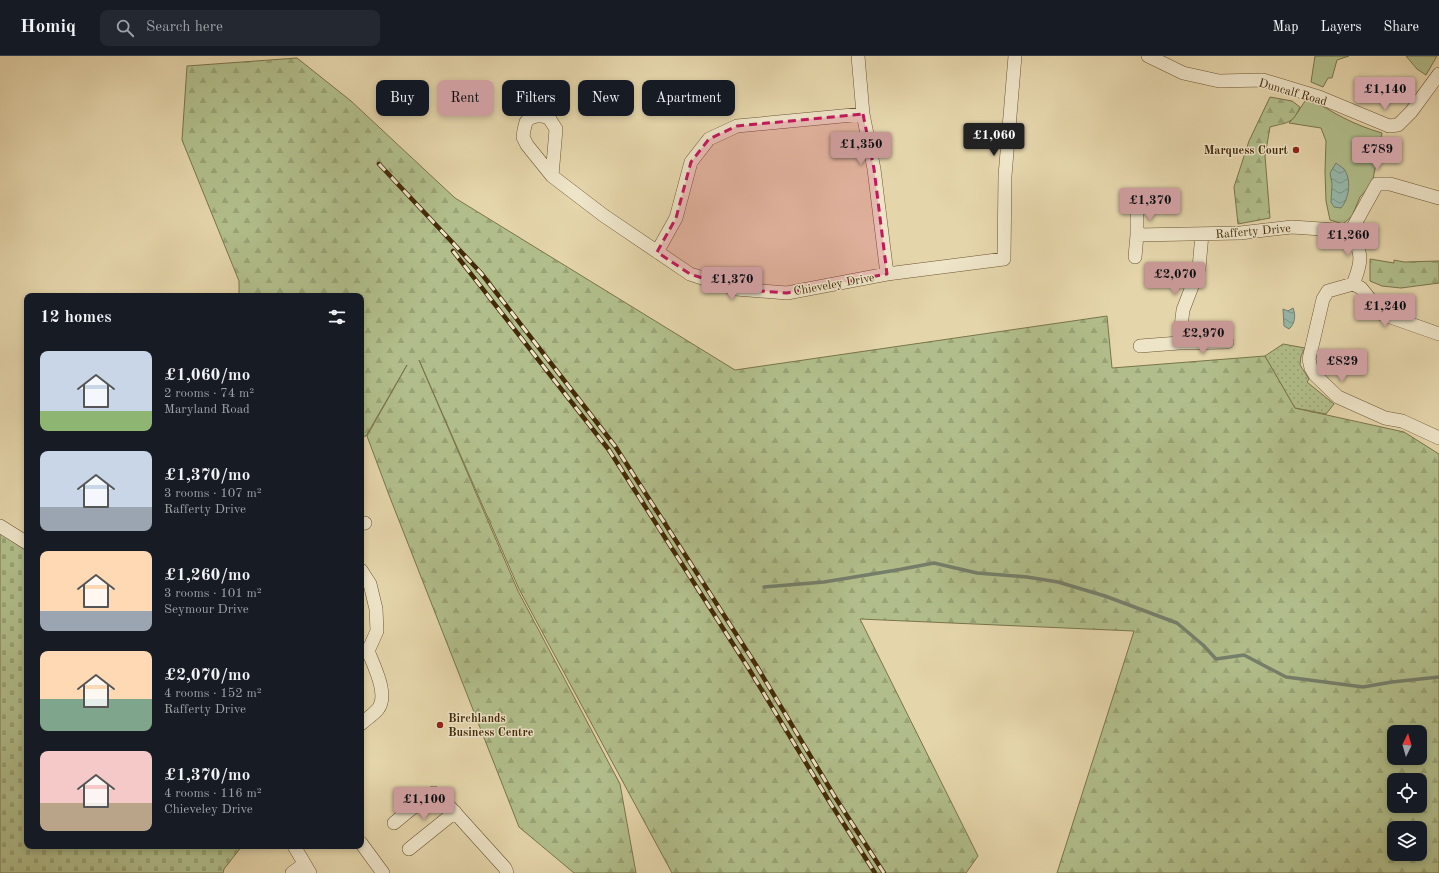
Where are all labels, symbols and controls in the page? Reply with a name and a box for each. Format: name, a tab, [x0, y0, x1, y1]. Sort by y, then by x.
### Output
search box	[100, 10, 380, 46]
icon: search	[114, 17, 136, 39]
text: Homiq	[20, 18, 76, 37]
text: Search here	[146, 20, 223, 35]
text: Map	[1273, 20, 1299, 34]
text: Layers	[1321, 20, 1362, 34]
text: Share	[1384, 20, 1419, 34]
street label: Duncalf Road	[1257, 77, 1328, 108]
pin: £1,140	[1352, 77, 1418, 111]
chip: Buy	[376, 80, 429, 116]
chip: Rent	[437, 80, 494, 116]
chip: Filters	[502, 80, 570, 116]
chip: New	[578, 80, 634, 116]
chip: Apartment	[642, 80, 735, 116]
text: £1,140	[1363, 83, 1407, 96]
pin: £1,060	[961, 123, 1027, 157]
text: £1,060	[972, 129, 1016, 142]
pin: £1,350	[828, 132, 894, 166]
pin: £789	[1353, 137, 1401, 171]
text: £1,350	[839, 138, 883, 151]
text: £789	[1361, 143, 1393, 156]
place label: Marquess Court	[1204, 145, 1289, 157]
marker: Marquess Court	[1291, 145, 1301, 155]
pin: £1,370	[1117, 188, 1183, 222]
text: £1,370	[1128, 194, 1172, 207]
street label: Rafferty Drive	[1215, 223, 1292, 241]
pin: £1,260	[1315, 223, 1381, 257]
text: £1,260	[1326, 229, 1370, 242]
pin: £2,070	[1142, 262, 1208, 296]
pin: £1,370	[699, 267, 765, 301]
text: £2,070	[1153, 268, 1197, 281]
street label: Chieveley Drive	[793, 272, 876, 298]
text: £1,370	[710, 273, 754, 286]
pin: £1,240	[1352, 294, 1418, 328]
text: £1,240	[1363, 300, 1407, 313]
icon: filters	[326, 306, 348, 328]
text: 12 homes	[40, 309, 112, 326]
pin: £2,970	[1170, 321, 1236, 355]
text: £2,970	[1181, 327, 1225, 340]
pin: £829	[1318, 349, 1366, 383]
text: £829	[1326, 355, 1358, 368]
icon: home	[72, 367, 120, 415]
text: £1,060/mo	[164, 367, 250, 384]
text: 2 rooms · 74 m²	[164, 387, 254, 400]
text: Maryland Road	[164, 403, 250, 416]
icon: home	[72, 467, 120, 515]
text: £1,370/mo	[164, 467, 250, 484]
text: 3 rooms · 107 m²	[164, 487, 262, 500]
text: Rafferty Drive	[164, 503, 246, 516]
icon: home	[72, 567, 120, 615]
text: £1,260/mo	[164, 567, 250, 584]
text: 3 rooms · 101 m²	[164, 587, 262, 600]
text: Seymour Drive	[164, 603, 249, 616]
icon: home	[72, 667, 120, 715]
text: £2,070/mo	[164, 667, 250, 684]
text: 4 rooms · 152 m²	[164, 687, 262, 700]
text: Rafferty Drive	[164, 703, 246, 716]
place label: Birchlands Business Centre	[448, 713, 534, 739]
marker: Birchlands Business Centre	[435, 720, 445, 730]
north arrow	[1387, 725, 1427, 765]
map controls	[1387, 725, 1427, 861]
icon: home	[72, 767, 120, 815]
text: £1,370/mo	[164, 767, 250, 784]
button: locate	[1387, 773, 1427, 813]
text: 4 rooms · 116 m²	[164, 787, 262, 800]
pin: £1,100	[391, 787, 457, 821]
text: £1,100	[402, 793, 446, 806]
text: Chieveley Drive	[164, 803, 253, 816]
button: layers	[1387, 821, 1427, 861]

